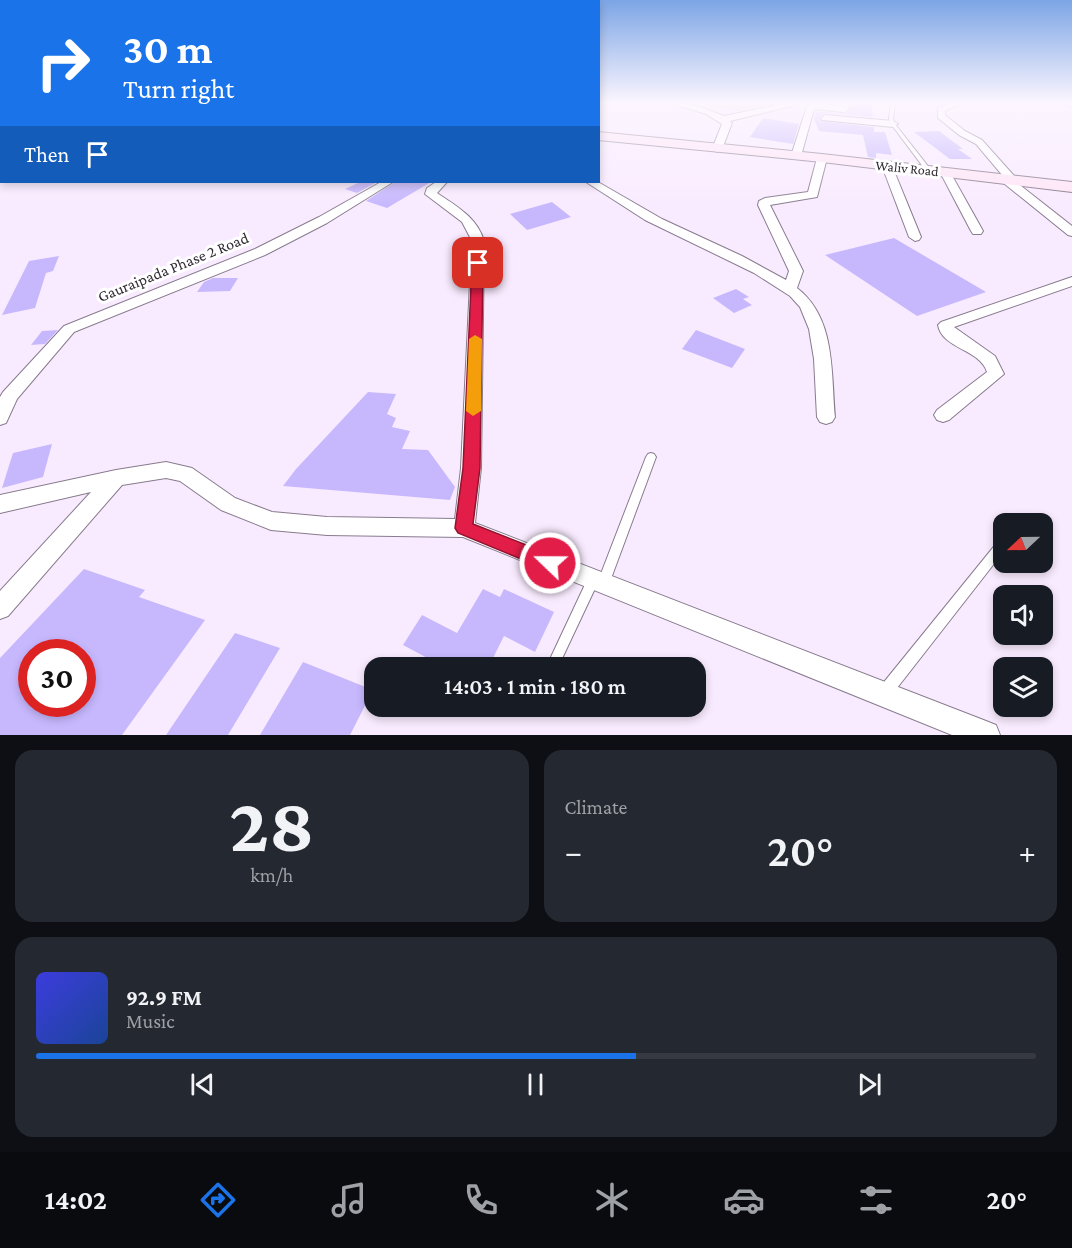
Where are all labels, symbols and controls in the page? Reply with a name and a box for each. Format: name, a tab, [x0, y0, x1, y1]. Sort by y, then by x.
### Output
icon: right	[24, 24, 102, 102]
text: 30 m	[123, 25, 213, 72]
text: Turn right	[123, 74, 234, 104]
icon: arrive	[81, 138, 114, 171]
text: Then	[24, 142, 69, 167]
street label: Waliv Road	[875, 157, 940, 179]
street label: Gauraipada Phase 2 Road	[95, 229, 252, 306]
pin	[452, 237, 503, 288]
icon: arrive	[461, 246, 494, 279]
north arrow	[993, 513, 1053, 573]
map controls	[993, 513, 1053, 717]
position arrow	[518, 531, 582, 595]
button: sound	[993, 585, 1053, 645]
speed limit sign: 30	[18, 639, 96, 717]
button: layers	[993, 657, 1053, 717]
text: 14:03 · 1 min · 180 m	[444, 674, 626, 699]
text: 28	[229, 781, 314, 868]
text: Climate	[565, 796, 627, 818]
text: 20°	[767, 826, 833, 876]
text: −	[565, 833, 582, 870]
text: +	[1019, 833, 1036, 870]
text: km/h	[250, 864, 293, 886]
text: 92.9 FM	[126, 985, 202, 1010]
text: Music	[126, 1010, 175, 1032]
icon: previous	[186, 1068, 219, 1101]
icon: pause	[519, 1068, 552, 1101]
icon: next	[853, 1068, 886, 1101]
icon: directions	[197, 1179, 239, 1221]
icon: music	[328, 1179, 370, 1221]
icon: phone	[460, 1179, 502, 1221]
icon: climate	[591, 1179, 633, 1221]
icon: car	[723, 1179, 765, 1221]
icon: filters	[855, 1179, 897, 1221]
text: 14:02	[45, 1185, 107, 1215]
text: 20°	[986, 1185, 1027, 1215]

